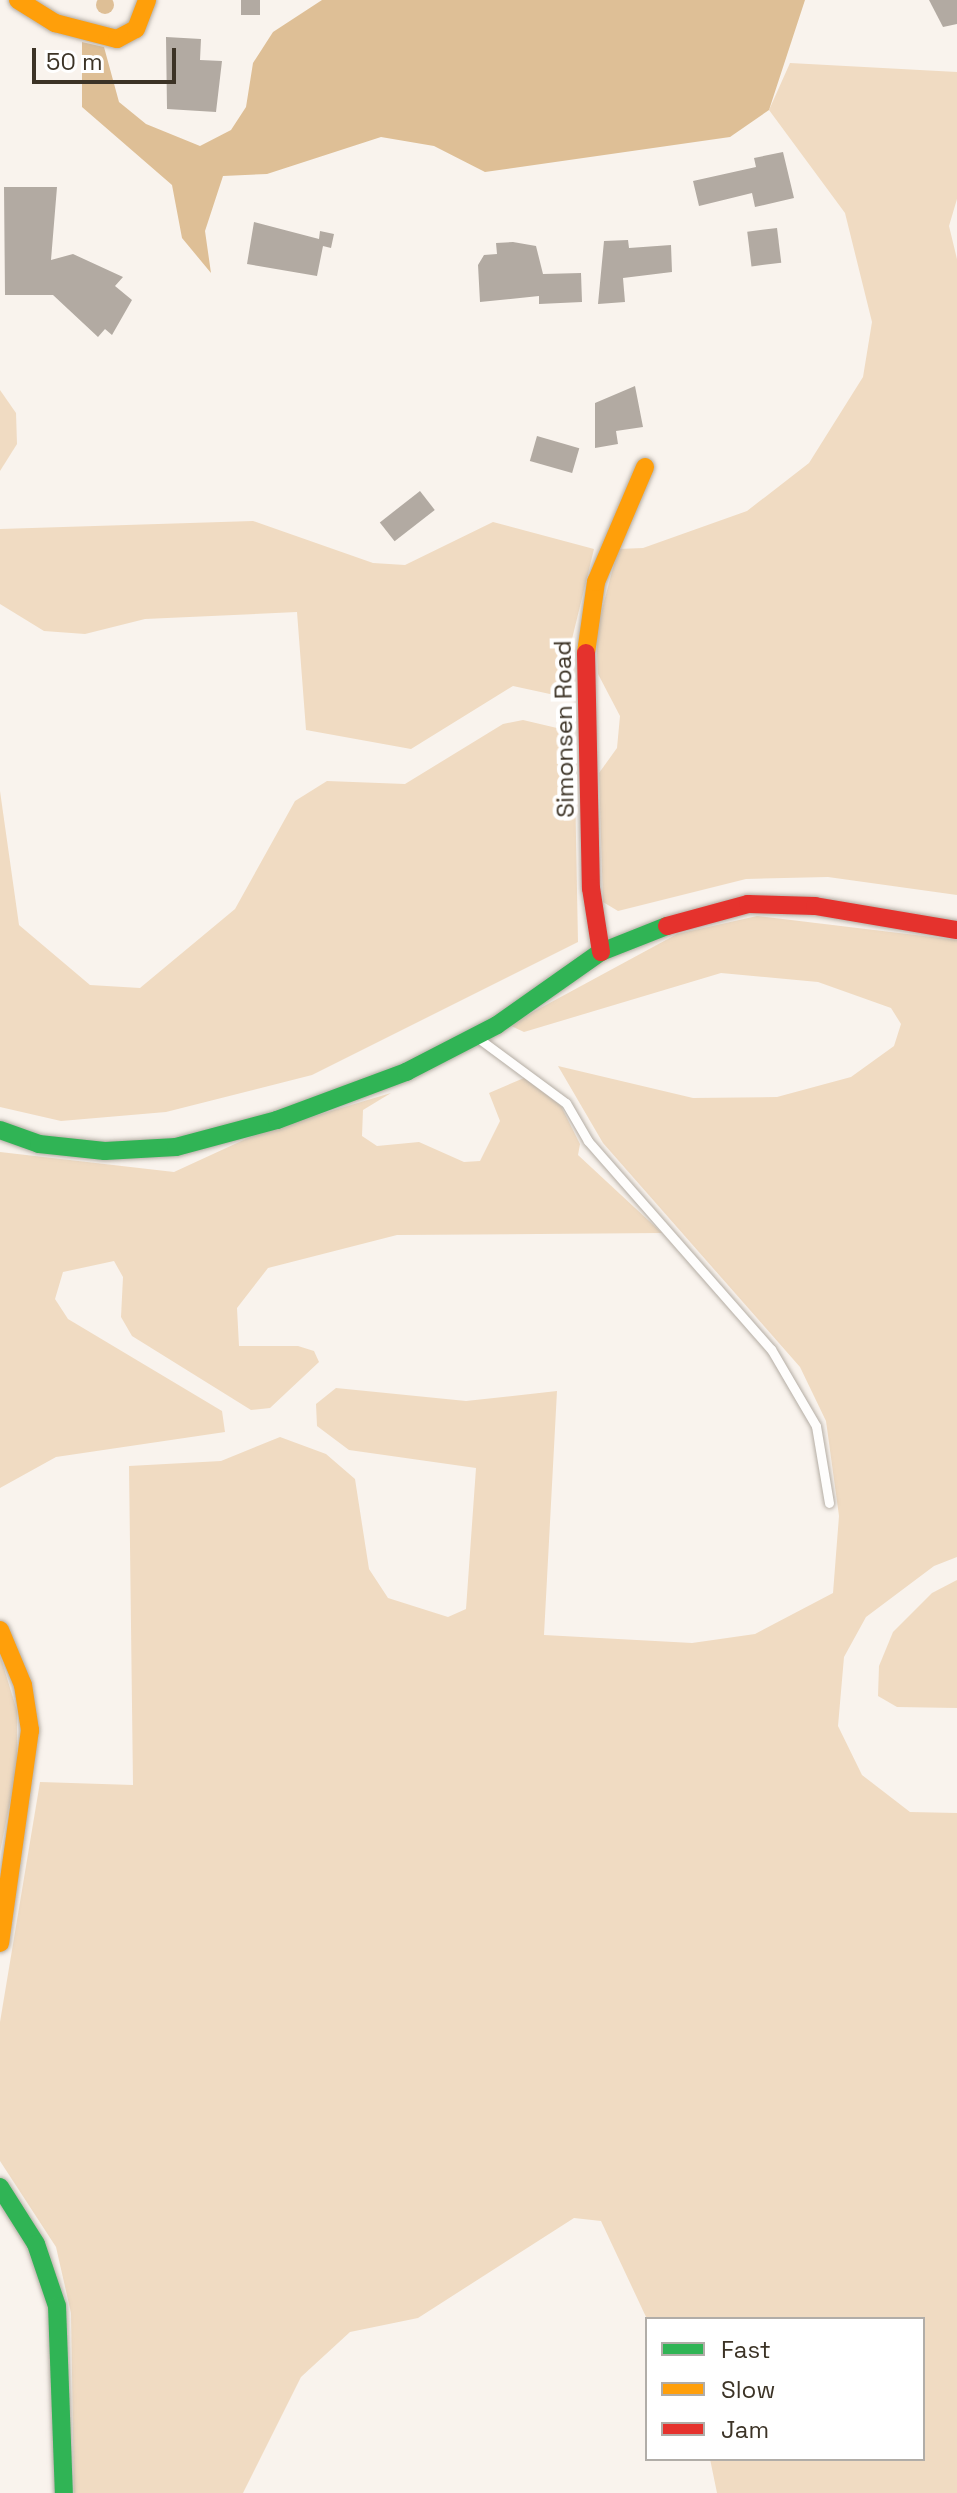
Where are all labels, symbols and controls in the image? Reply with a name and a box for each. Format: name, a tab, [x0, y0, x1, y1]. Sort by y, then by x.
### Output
scale bar	[36, 32, 180, 82]
text: 50 m	[46, 46, 103, 77]
street label: Simonsen Road	[548, 640, 580, 818]
legend	[645, 2317, 925, 2461]
text: Fast	[721, 2334, 771, 2365]
text: Slow	[721, 2374, 775, 2405]
text: Jam	[721, 2414, 769, 2445]

